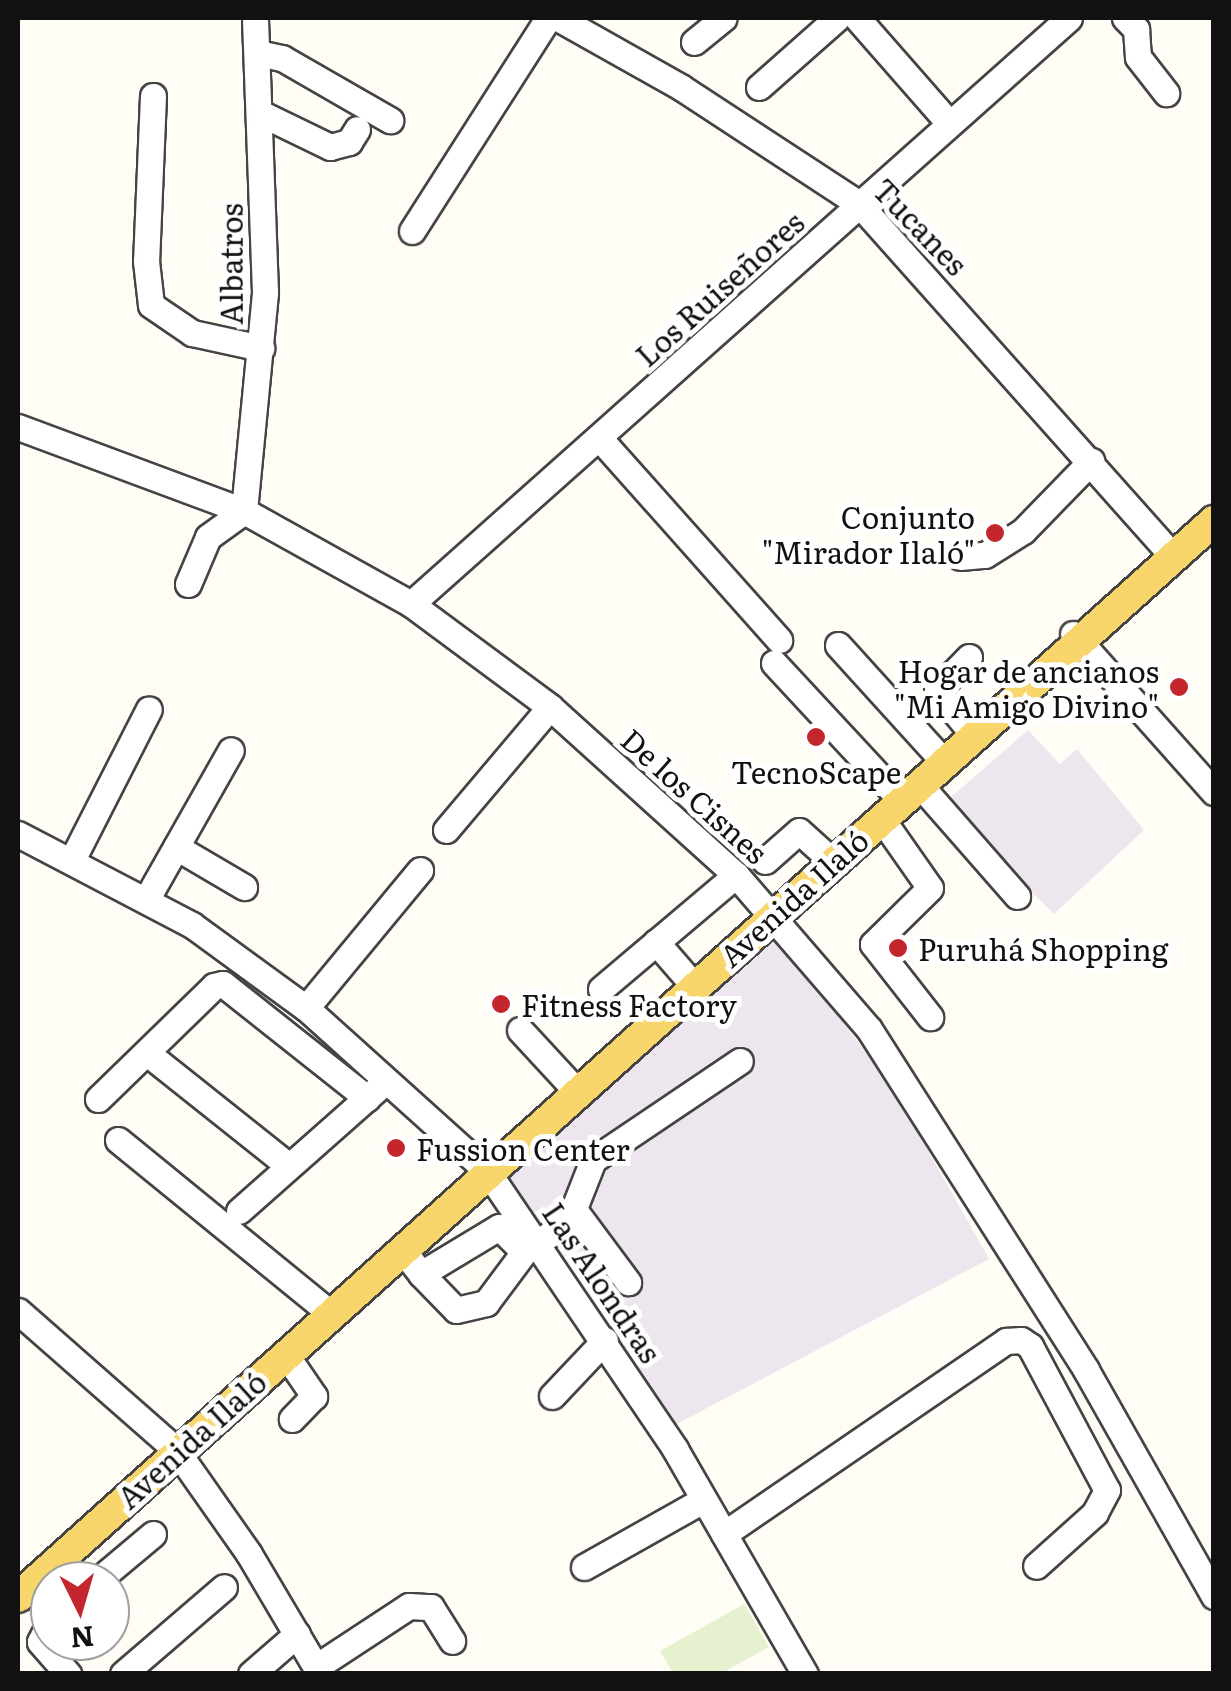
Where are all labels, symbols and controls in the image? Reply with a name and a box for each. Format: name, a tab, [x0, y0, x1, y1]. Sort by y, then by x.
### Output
street label: Tucanes	[866, 170, 976, 282]
street label: Albatros	[212, 203, 248, 325]
street label: Los Ruiseñores	[628, 203, 810, 373]
place label: Conjunto "Mirador Ilaló"	[762, 498, 975, 568]
marker: Conjunto "Mirador Ilaló"	[984, 522, 1006, 544]
place label: Hogar de ancianos "Mi Amigo Divino"	[894, 652, 1159, 722]
marker: Hogar de ancianos "Mi Amigo Divino"	[1168, 676, 1190, 698]
street label: De los Cisnes	[615, 720, 775, 870]
marker: TecnoScape	[805, 726, 827, 748]
place label: TecnoScape	[731, 753, 901, 789]
street label: Avenida Ilaló	[711, 821, 875, 973]
place label: Puruhá Shopping	[918, 930, 1169, 966]
marker: Puruhá Shopping	[887, 937, 909, 959]
place label: Fitness Factory	[521, 986, 737, 1022]
marker: Fitness Factory	[490, 993, 512, 1015]
place label: Fussion Center	[416, 1130, 630, 1166]
marker: Fussion Center	[385, 1137, 407, 1159]
street label: Las Alondras	[536, 1195, 670, 1369]
street label: Avenida Ilaló	[109, 1363, 273, 1515]
north arrow	[30, 1561, 130, 1661]
text: N	[69, 1617, 96, 1661]

